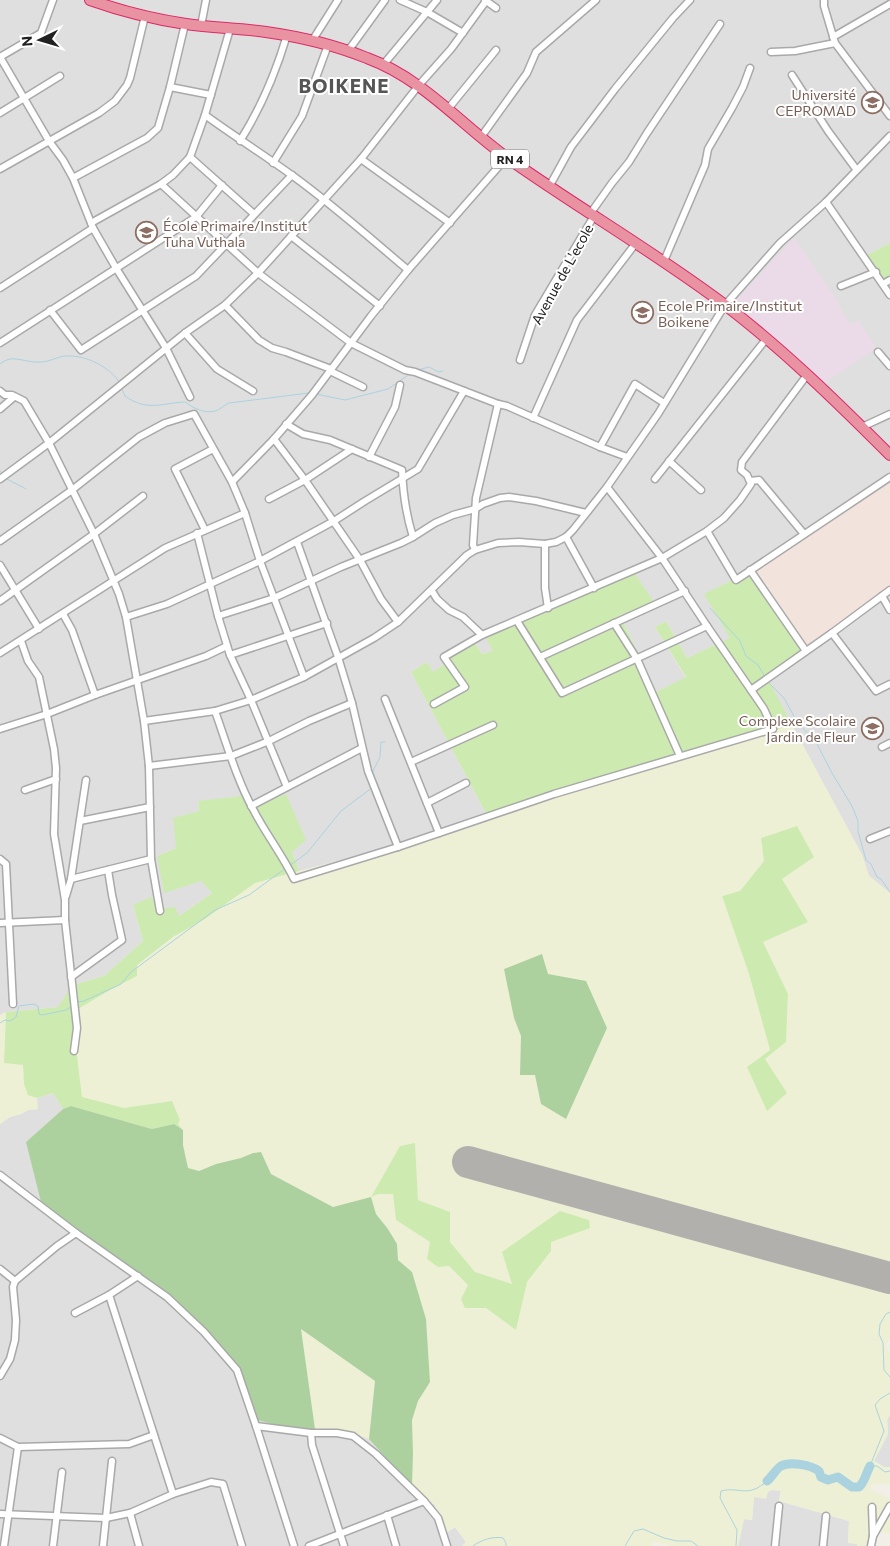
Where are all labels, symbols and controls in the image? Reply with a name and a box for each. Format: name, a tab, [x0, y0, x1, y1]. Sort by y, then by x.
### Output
north arrow	[15, 15, 65, 65]
text: N	[18, 35, 35, 47]
district label: BOIKENE	[298, 74, 390, 97]
place label: Université CEPROMAD	[776, 86, 856, 119]
school or university icon: Université CEPROMAD	[860, 90, 884, 114]
road number: RN 4	[491, 150, 529, 168]
place label: École Primaire/Institut Tuha Vuthala	[163, 217, 307, 250]
school or university icon: École Primaire/Institut Tuha Vuthala	[135, 221, 159, 245]
street label: Avenue de L'ecole	[527, 221, 597, 327]
place label: Ecole Primaire/Institut Boikene	[658, 297, 802, 330]
school or university icon: Ecole Primaire/Institut Boikene	[630, 301, 654, 325]
place label: Complexe Scolaire Jardin de Fleur	[739, 712, 856, 745]
school or university icon: Complexe Scolaire Jardin de Fleur	[860, 716, 884, 740]

